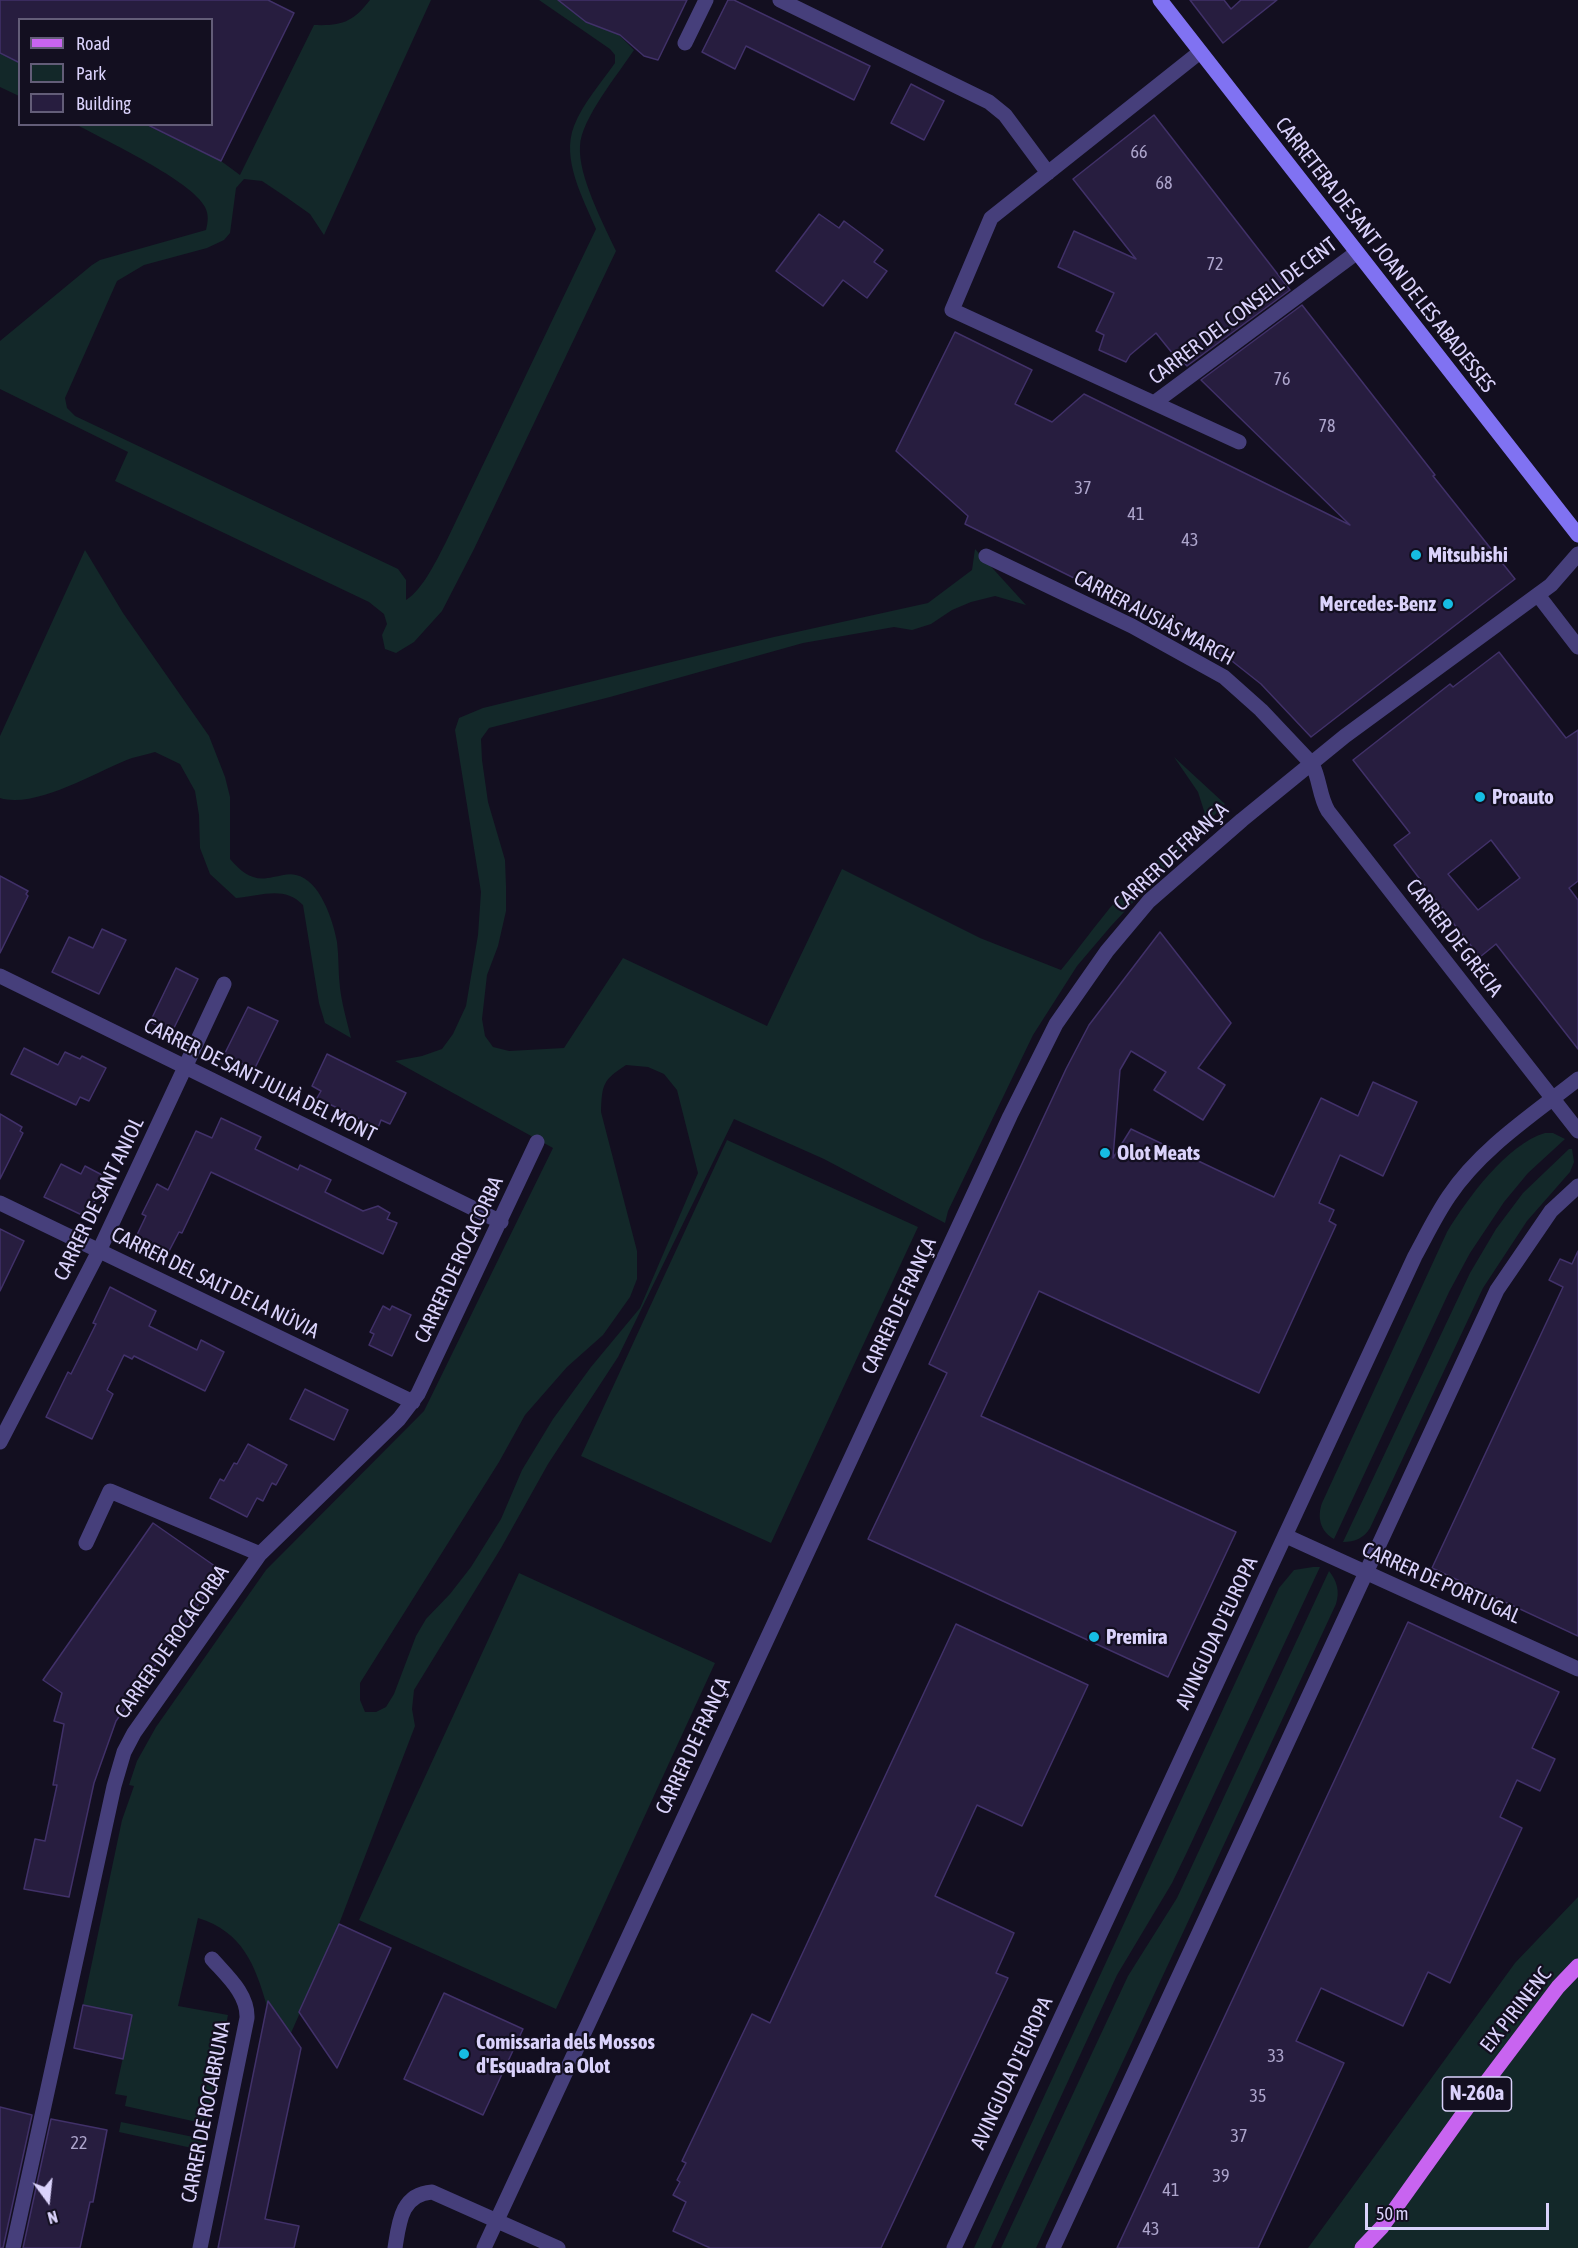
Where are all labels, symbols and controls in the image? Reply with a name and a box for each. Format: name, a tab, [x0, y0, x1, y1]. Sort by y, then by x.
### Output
legend	[18, 18, 213, 126]
text: Road	[76, 33, 110, 54]
text: Park	[76, 63, 106, 84]
text: Building	[76, 93, 131, 114]
street label: CARRETERA DE SANT JOAN DE LES ABADESSES	[1270, 112, 1500, 398]
house number: 66	[1131, 141, 1147, 163]
house number: 68	[1156, 172, 1172, 194]
street label: CARRER DEL CONSELL DE CENT	[1144, 232, 1342, 390]
house number: 72	[1207, 253, 1223, 275]
house number: 76	[1274, 368, 1290, 390]
house number: 78	[1319, 415, 1335, 437]
house number: 37	[1075, 477, 1091, 499]
house number: 41	[1128, 503, 1144, 525]
house number: 43	[1182, 529, 1198, 551]
place label: Mitsubishi	[1428, 542, 1508, 568]
marker: Mitsubishi	[1409, 548, 1423, 562]
street label: CARRER AUSIÀS MARCH	[1069, 565, 1239, 671]
place label: Mercedes-Benz	[1320, 591, 1436, 617]
marker: Mercedes-Benz	[1441, 597, 1455, 611]
place label: Proauto	[1492, 784, 1554, 810]
marker: Proauto	[1473, 790, 1487, 804]
street label: CARRER DE FRANÇA	[1108, 797, 1234, 917]
street label: CARRER DE GRÈCIA	[1400, 874, 1508, 1002]
street label: CARRER DE SANT JULIÀ DEL MONT	[140, 1013, 380, 1147]
street label: CARRER DE SANT ANIOL	[49, 1113, 149, 1285]
place label: Olot Meats	[1117, 1140, 1200, 1166]
marker: Olot Meats	[1098, 1146, 1112, 1160]
street label: CARRER DE ROCACORBA	[409, 1173, 509, 1347]
street label: CARRER DEL SALT DE LA NÚVIA	[107, 1222, 323, 1344]
street label: CARRER DE FRANÇA	[856, 1234, 942, 1378]
street label: CARRER DE PORTUGAL	[1358, 1537, 1524, 1629]
street label: AVINGUDA D'EUROPA	[1171, 1553, 1263, 1713]
street label: CARRER DE ROCACORBA	[110, 1561, 234, 1723]
place label: Premira	[1106, 1624, 1168, 1650]
marker: Premira	[1087, 1630, 1101, 1644]
street label: CARRER DE FRANÇA	[650, 1674, 736, 1818]
street label: EIX PIRINENC	[1475, 1962, 1557, 2058]
street label: AVINGUDA D'EUROPA	[966, 1993, 1058, 2153]
street label: CARRER DE ROCABRUNA	[176, 2019, 236, 2205]
place label: Comissaria dels Mossos d'Esquadra a Olot	[476, 2029, 655, 2079]
house number: 33	[1268, 2045, 1284, 2067]
marker: Comissaria dels Mossos d'Esquadra a Olot	[457, 2047, 471, 2061]
road number: N-260a	[1442, 2077, 1512, 2111]
house number: 35	[1250, 2085, 1266, 2107]
house number: 37	[1231, 2125, 1247, 2147]
house number: 22	[71, 2132, 87, 2154]
house number: 39	[1213, 2165, 1229, 2187]
north arrow	[18, 2170, 78, 2230]
house number: 41	[1163, 2179, 1179, 2201]
scale bar	[1368, 2191, 1552, 2229]
text: 50 m	[1376, 2203, 1408, 2224]
text: N	[46, 2207, 60, 2227]
house number: 43	[1143, 2218, 1159, 2240]

